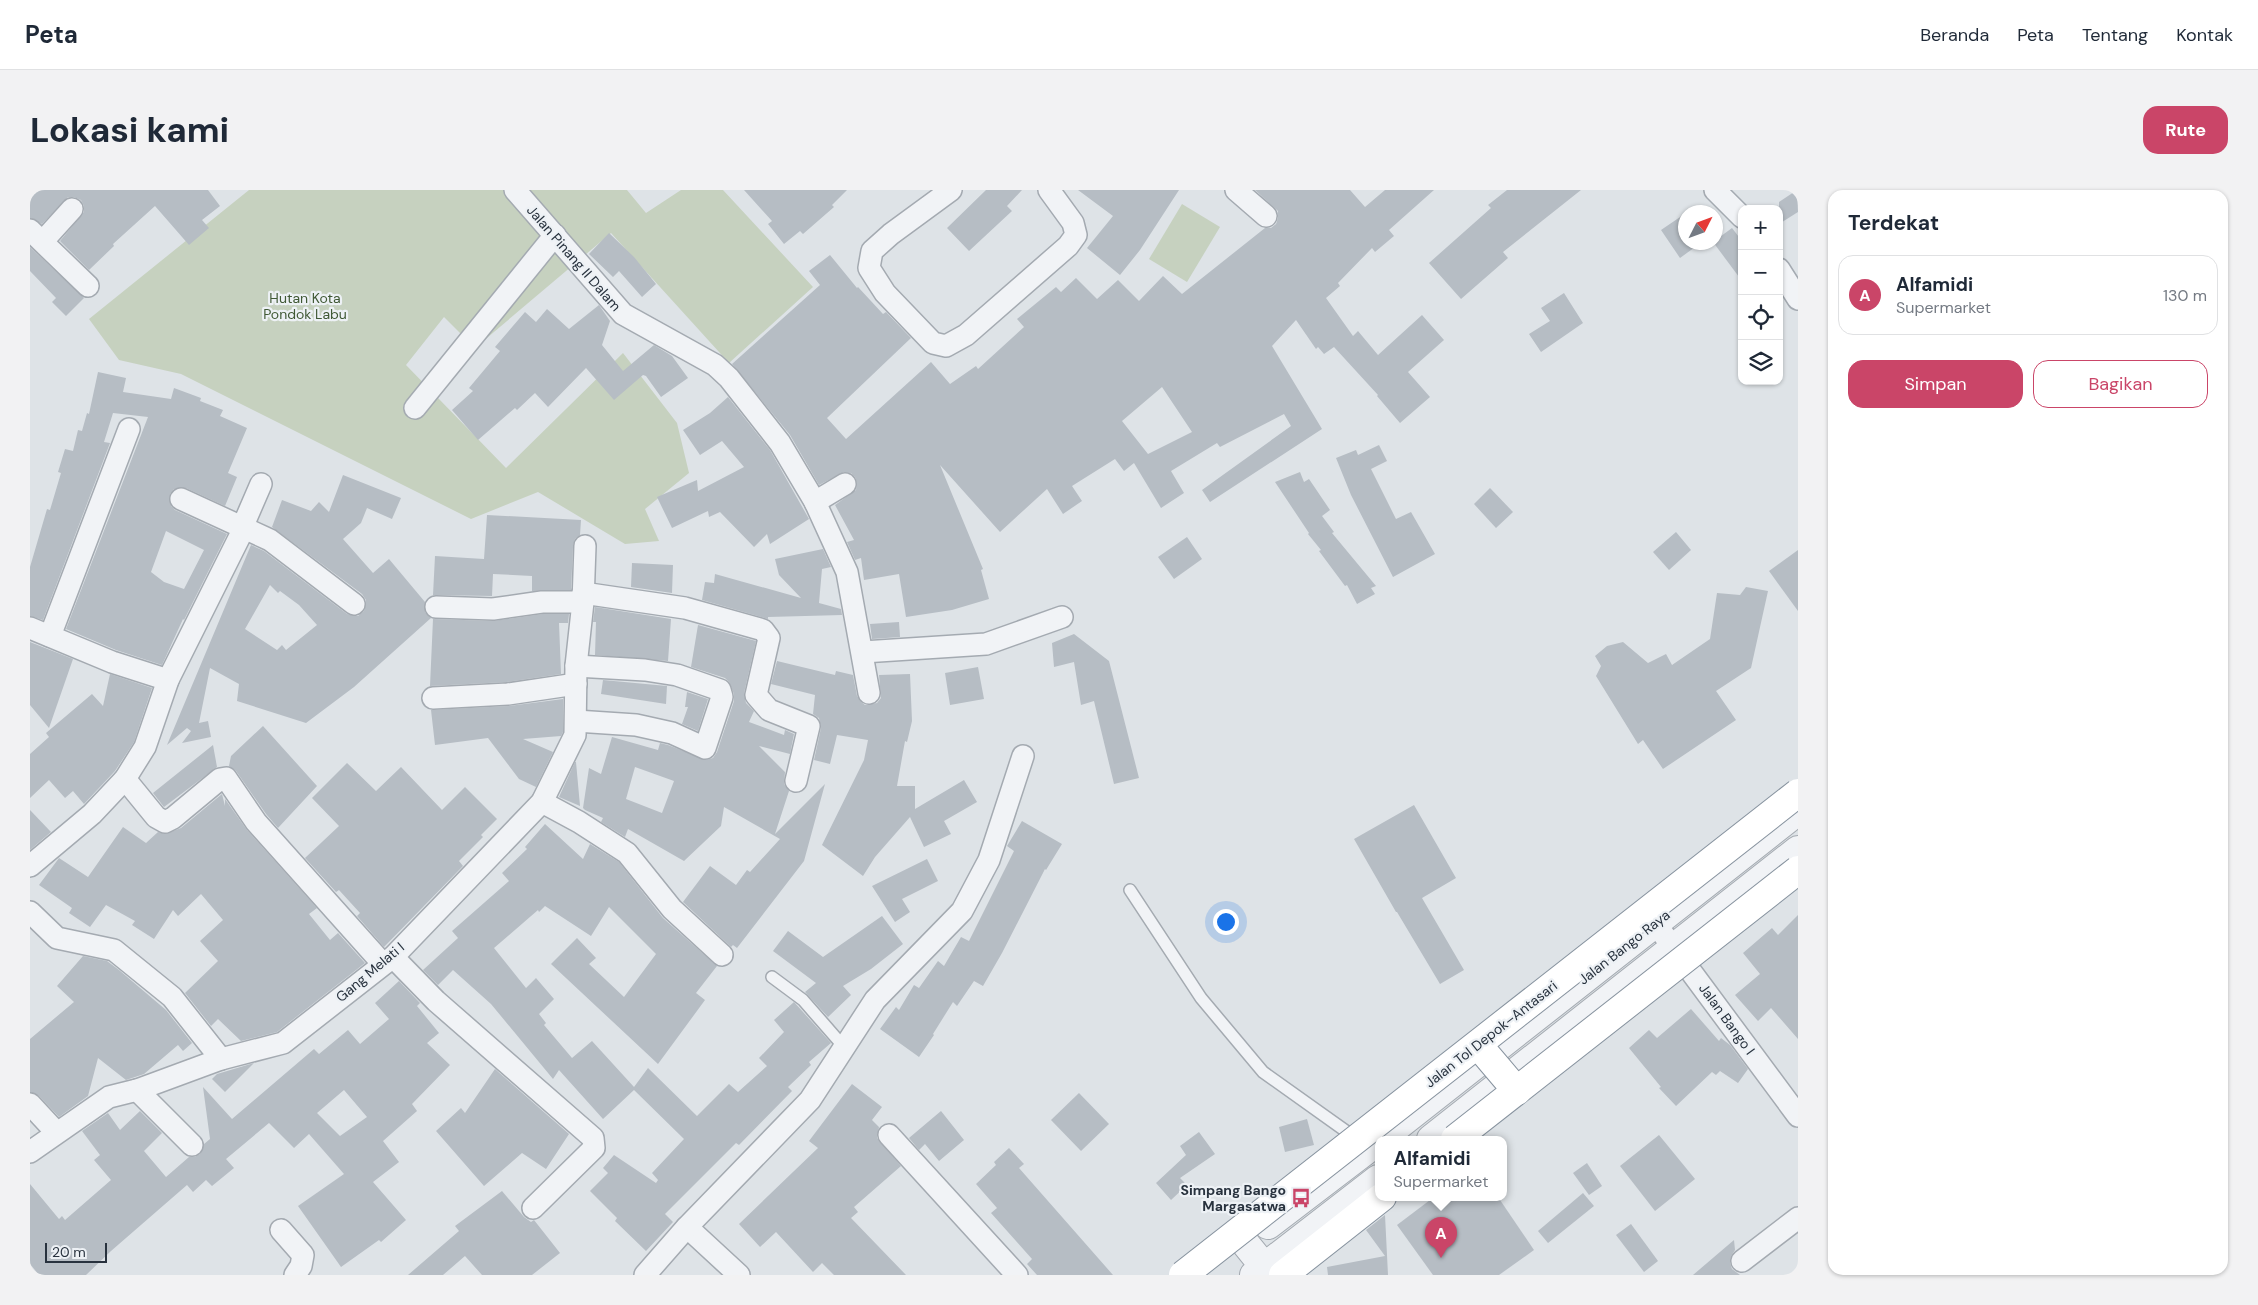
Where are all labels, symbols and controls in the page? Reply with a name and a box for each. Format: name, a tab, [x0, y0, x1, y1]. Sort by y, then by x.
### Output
text: Peta	[25, 19, 78, 50]
text: Beranda	[1920, 23, 1989, 47]
text: Peta	[2017, 23, 2054, 47]
text: Tentang	[2082, 23, 2148, 47]
text: Kontak	[2176, 23, 2233, 47]
button: Rute	[2143, 106, 2228, 154]
text: Lokasi kami	[30, 107, 229, 153]
street label: Jalan Pinang II Dalam	[523, 201, 625, 315]
north arrow	[1678, 205, 1723, 250]
map controls	[1738, 205, 1783, 385]
button: +	[1738, 205, 1783, 250]
text: Terdekat	[1848, 209, 1939, 237]
button: −	[1738, 250, 1783, 295]
text: Alfamidi	[1896, 272, 1973, 297]
text: A	[1859, 285, 1871, 306]
text: 130 m	[2163, 285, 2207, 306]
park label: Hutan Kota Pondok Labu	[263, 289, 347, 323]
button: locate	[1738, 295, 1783, 340]
text: Supermarket	[1896, 297, 1991, 318]
button: layers	[1738, 340, 1783, 385]
button: Simpan	[1848, 360, 2023, 408]
button: Bagikan	[2033, 360, 2208, 408]
street label: Jalan Bango Raya	[1575, 906, 1673, 988]
your location	[1213, 909, 1239, 935]
street label: Gang Melati I	[332, 938, 408, 1006]
street label: Jalan Tol Depok–Antasari	[1421, 977, 1561, 1091]
street label: Jalan Bango I	[1695, 980, 1759, 1058]
popup	[1375, 1136, 1507, 1201]
text: Alfamidi	[1394, 1146, 1471, 1171]
text: Supermarket	[1394, 1171, 1488, 1192]
place label: Simpang Bango Margasatwa	[1181, 1181, 1286, 1215]
bus stop icon: Simpang Bango Margasatwa	[1290, 1187, 1312, 1209]
pin: A	[1425, 1217, 1457, 1258]
scale bar	[45, 1240, 108, 1263]
text: 20 m	[52, 1243, 86, 1261]

